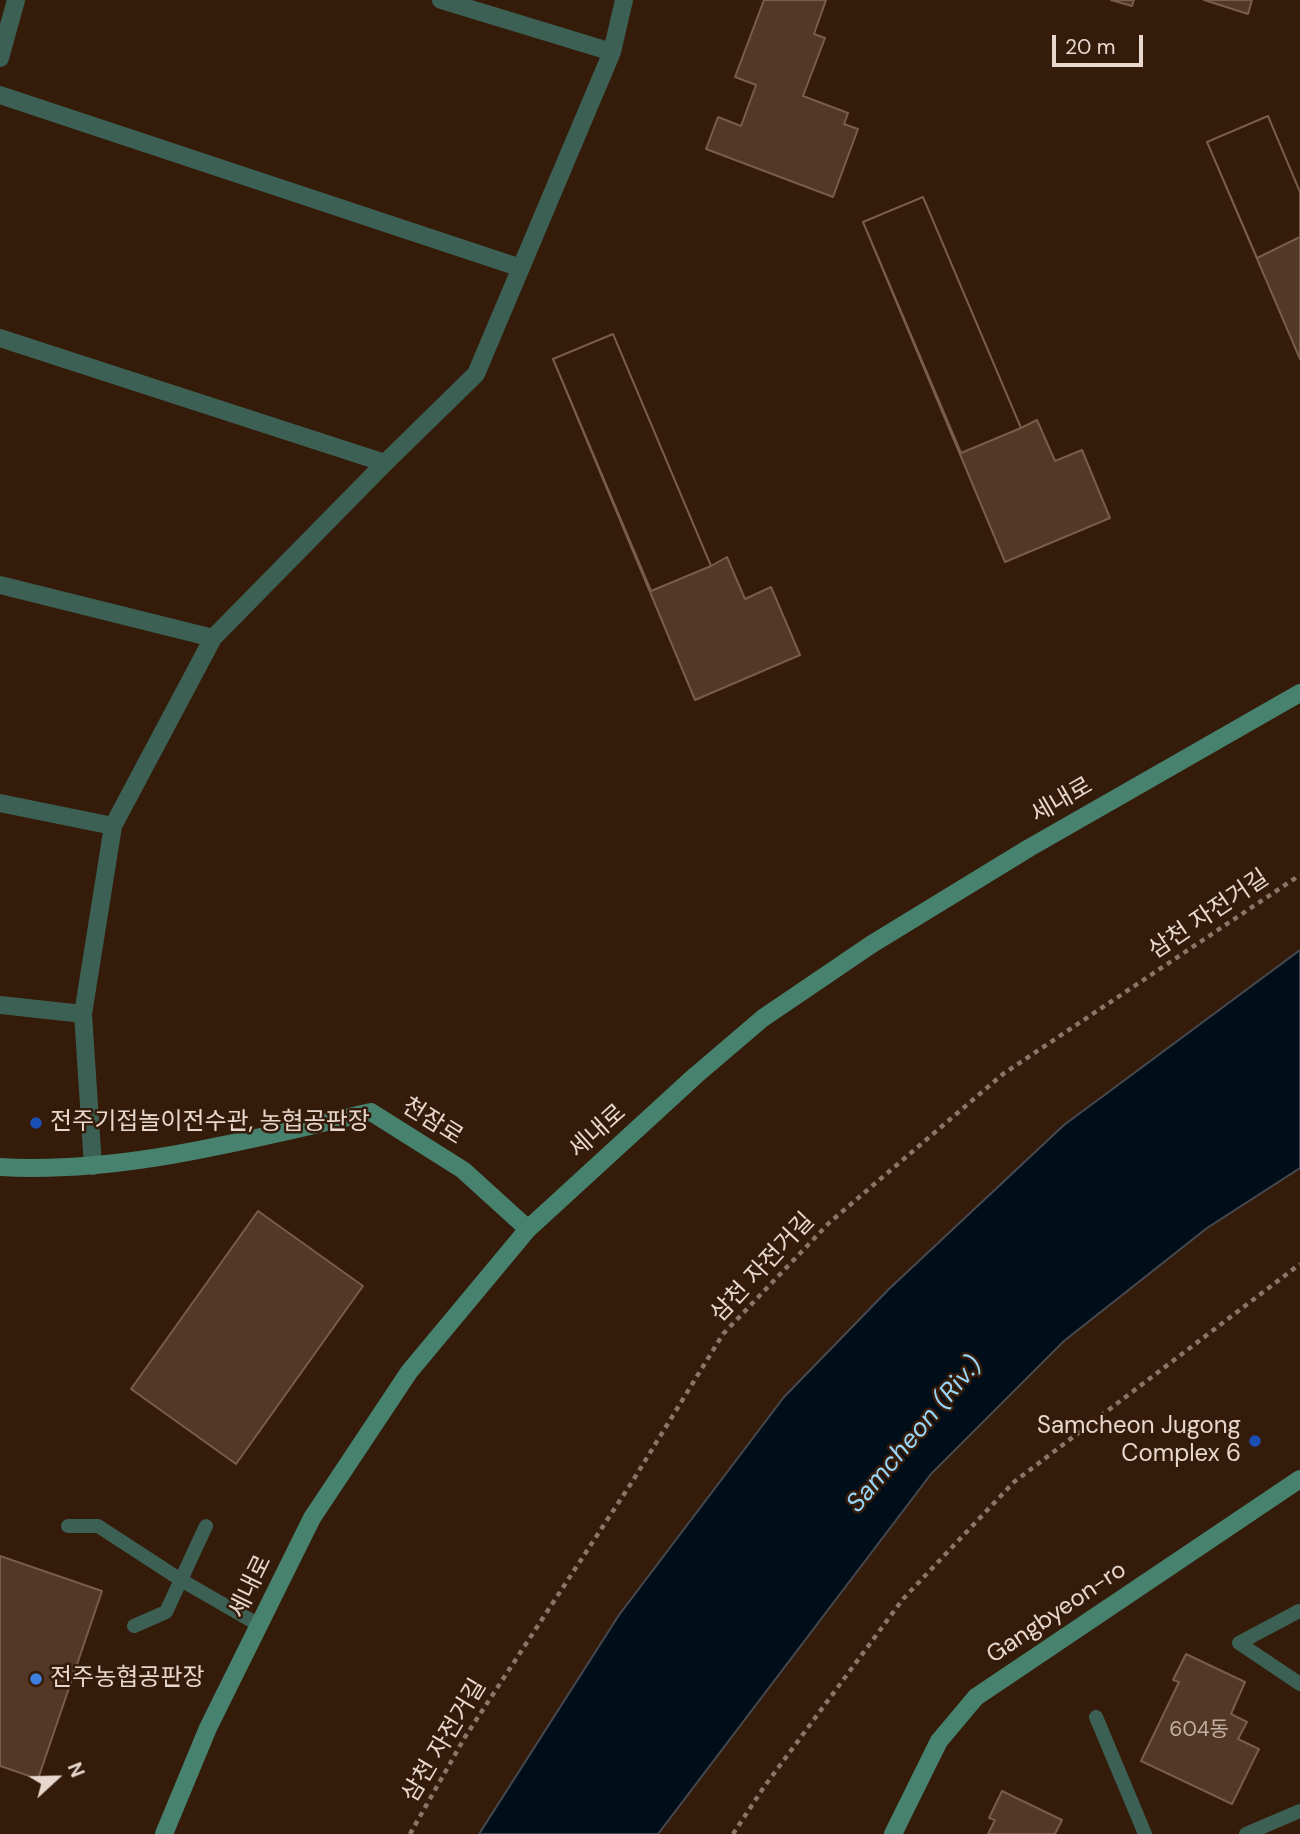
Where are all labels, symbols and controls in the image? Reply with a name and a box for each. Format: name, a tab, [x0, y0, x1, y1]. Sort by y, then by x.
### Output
scale bar	[1055, 21, 1146, 65]
text: 20 m	[1065, 33, 1116, 61]
street label: 세내로	[1026, 772, 1098, 830]
street label: 삼천 자전거길	[1143, 864, 1275, 966]
street label: 천잠로	[396, 1092, 468, 1152]
street label: 세내로	[564, 1099, 632, 1165]
place label: 전주기접놀이전수관, 농협공판장	[50, 1109, 370, 1137]
marker: 전주기접놀이전수관, 농협공판장	[28, 1115, 44, 1131]
street label: 삼천 자전거길	[705, 1207, 821, 1329]
water label: Samcheon (Riv.)	[841, 1351, 989, 1519]
place label: Samcheon Jugong Complex 6	[1037, 1413, 1241, 1469]
marker: Samcheon Jugong Complex 6	[1247, 1433, 1263, 1449]
street label: 세내로	[224, 1551, 278, 1623]
street label: Gangbyeon-ro	[982, 1556, 1132, 1670]
place label: 전주농협공판장	[50, 1665, 205, 1693]
marker: 전주농협공판장	[28, 1671, 44, 1687]
street label: 삼천 자전거길	[397, 1674, 493, 1808]
house number: 604동	[1169, 1717, 1229, 1743]
north arrow	[21, 1743, 91, 1813]
text: N	[62, 1759, 90, 1781]

